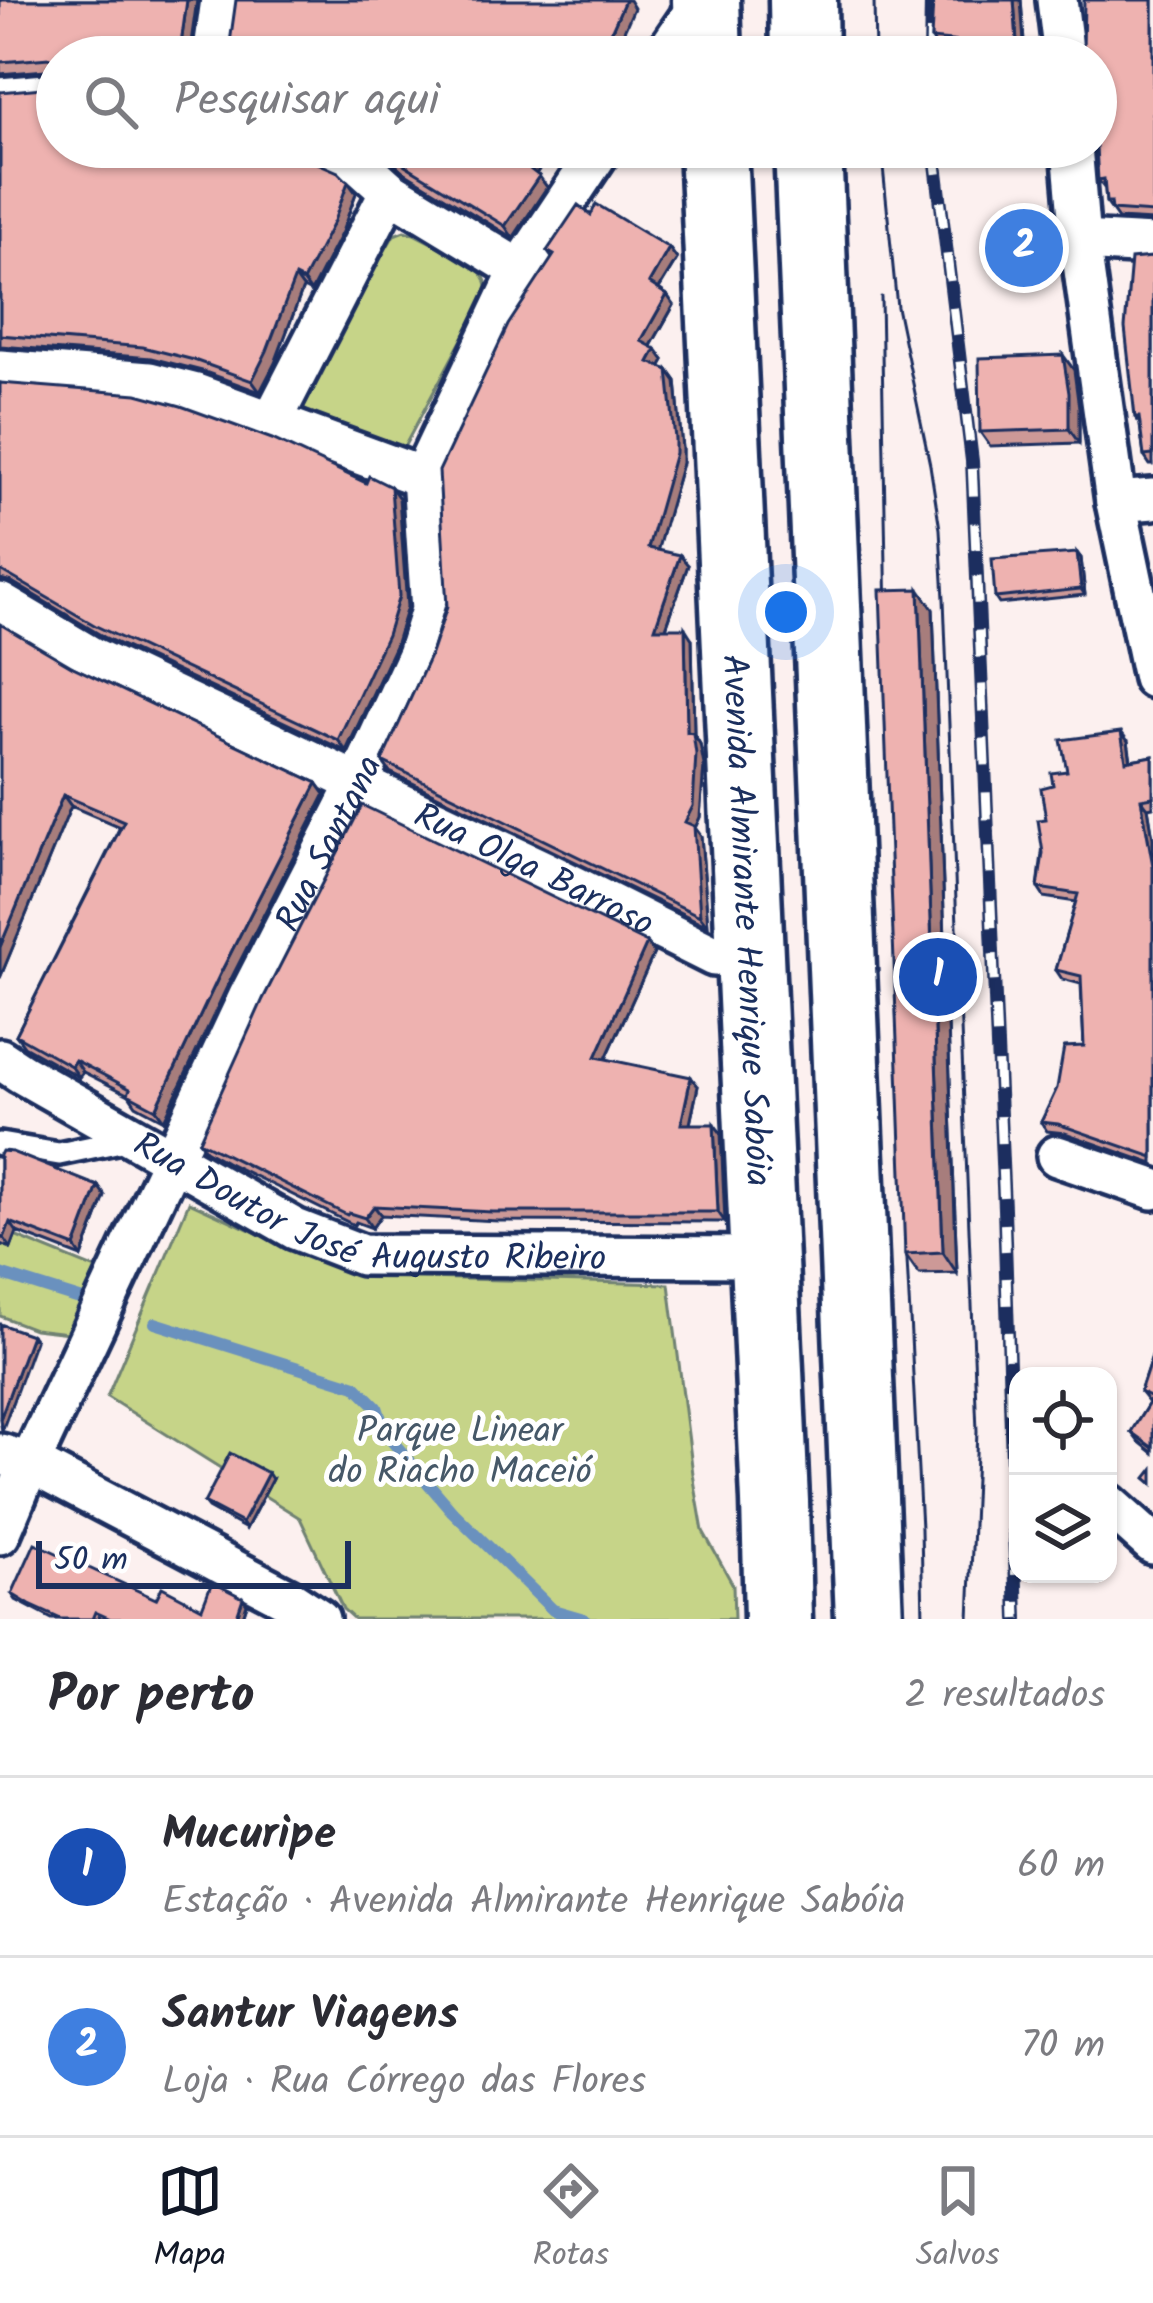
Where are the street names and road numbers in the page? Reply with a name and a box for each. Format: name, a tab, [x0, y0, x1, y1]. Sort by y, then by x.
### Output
street label: Avenida Almirante Henrique Sabóia	[704, 653, 786, 1188]
street label: Rua Santana	[261, 746, 399, 943]
street label: Rua Olga Barroso	[404, 789, 663, 954]
street label: Rua Doutor José Augusto Ribeiro	[122, 1118, 606, 1288]

